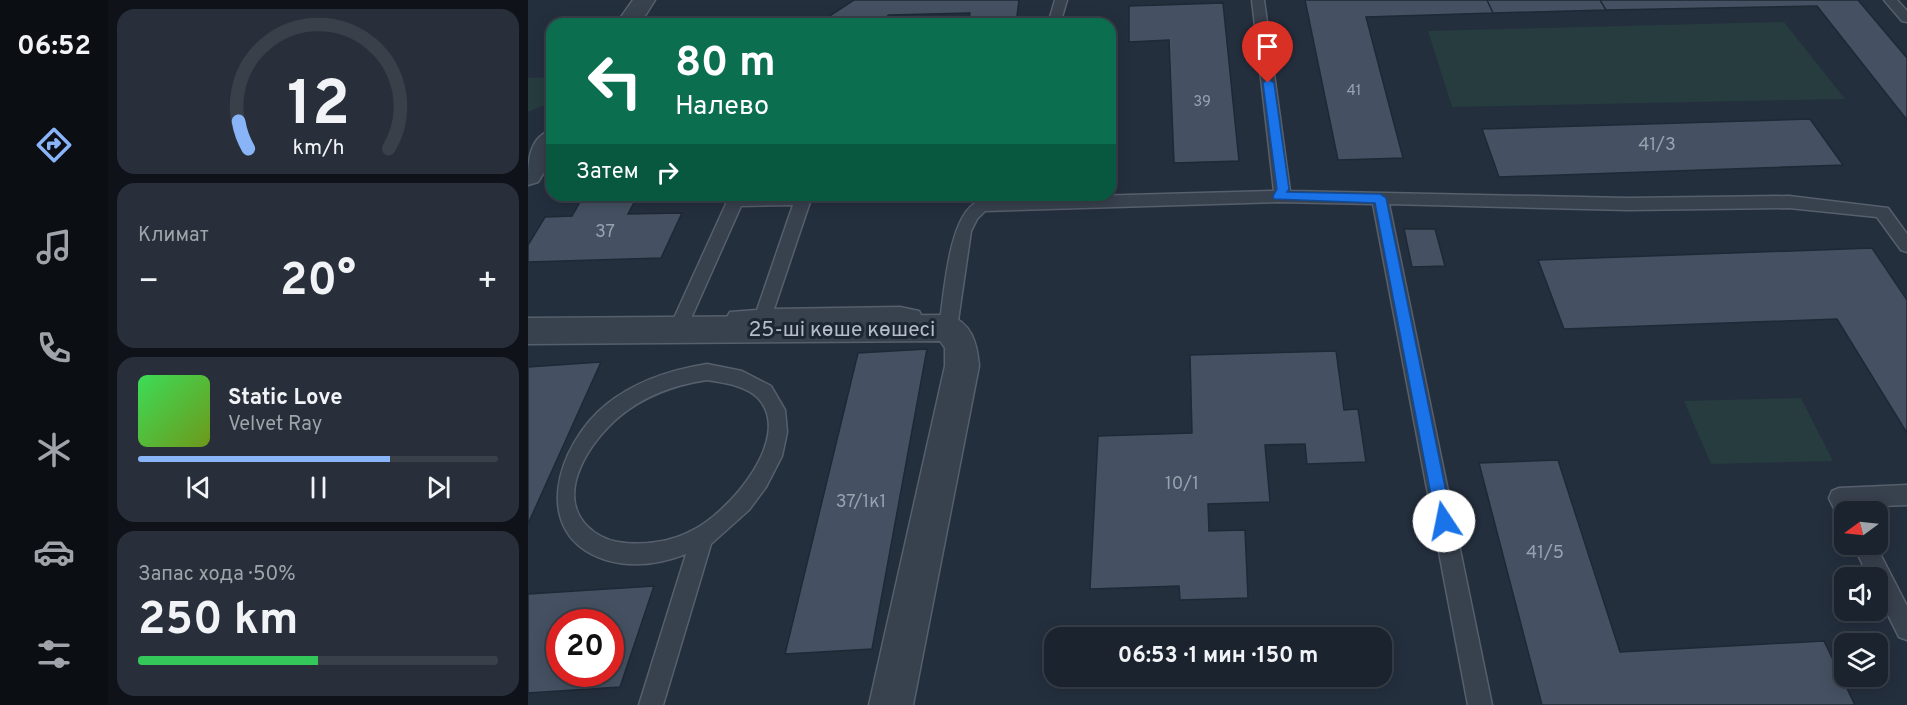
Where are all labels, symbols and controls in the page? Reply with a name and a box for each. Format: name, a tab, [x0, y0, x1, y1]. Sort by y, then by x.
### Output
pin	[1242, 21, 1293, 83]
text: 06:52	[17, 30, 91, 64]
icon: arrive	[1251, 30, 1284, 63]
text: 80 m	[675, 38, 776, 91]
icon: left	[576, 42, 654, 120]
text: 12	[286, 68, 350, 147]
house number: 41	[1347, 82, 1361, 101]
text: Налево	[675, 90, 769, 124]
house number: 39	[1193, 93, 1211, 112]
icon: directions	[33, 124, 75, 166]
house number: 41/3	[1638, 134, 1676, 157]
text: km/h	[292, 135, 344, 162]
icon: right	[651, 156, 684, 189]
text: Затем	[576, 159, 639, 186]
house number: 37	[595, 221, 615, 244]
text: Климат	[138, 223, 209, 249]
icon: music	[33, 226, 75, 268]
text: 20°	[280, 254, 356, 311]
text: −	[138, 262, 159, 304]
text: +	[477, 262, 498, 304]
street label: 25-ші көше көшесі	[749, 317, 935, 344]
icon: phone	[33, 327, 75, 369]
text: Static Love	[228, 385, 342, 412]
text: Velvet Ray	[228, 412, 322, 438]
icon: climate	[33, 429, 75, 471]
icon: previous	[182, 471, 215, 504]
icon: pause	[302, 471, 335, 504]
icon: next	[422, 471, 455, 504]
house number: 10/1	[1165, 473, 1199, 496]
position arrow	[1412, 489, 1476, 553]
house number: 37/1к1	[836, 491, 886, 514]
north arrow	[1834, 501, 1888, 555]
map controls	[1834, 501, 1888, 687]
icon: car	[33, 531, 75, 573]
house number: 41/5	[1526, 542, 1564, 565]
text: Запас хода · 50%	[138, 562, 296, 588]
button: sound	[1834, 567, 1888, 621]
text: 250 km	[138, 593, 298, 650]
speed limit sign: 20	[546, 609, 624, 687]
icon: filters	[33, 633, 75, 675]
button: layers	[1834, 633, 1888, 687]
text: 06:53 · 1 мин · 150 m	[1118, 643, 1318, 670]

